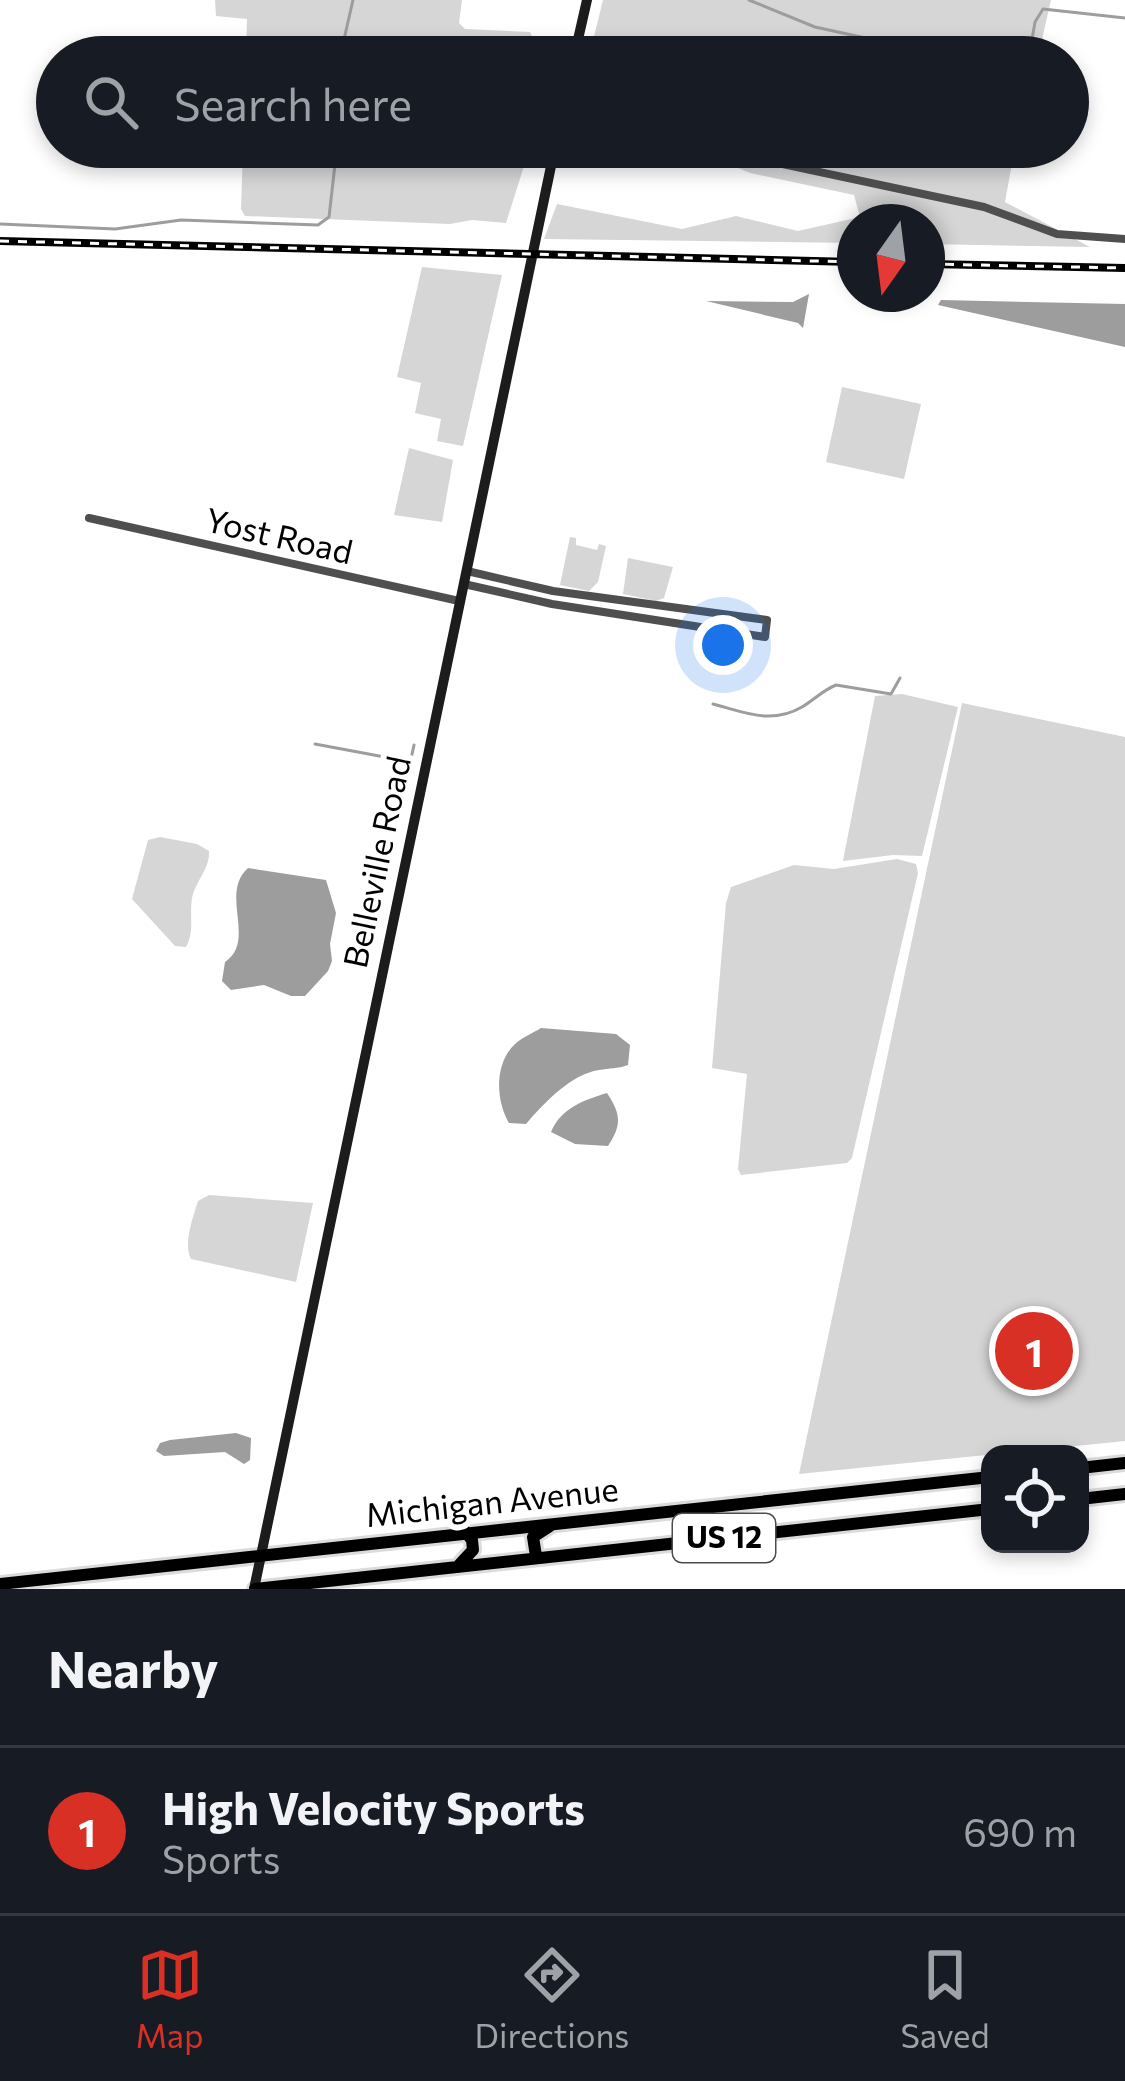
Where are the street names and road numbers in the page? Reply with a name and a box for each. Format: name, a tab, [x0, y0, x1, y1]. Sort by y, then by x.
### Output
street label: Yost Road	[202, 498, 357, 571]
street label: Belleville Road	[333, 752, 418, 971]
street label: Michigan Avenue	[363, 1467, 620, 1534]
road number: US 12	[673, 1514, 775, 1562]

